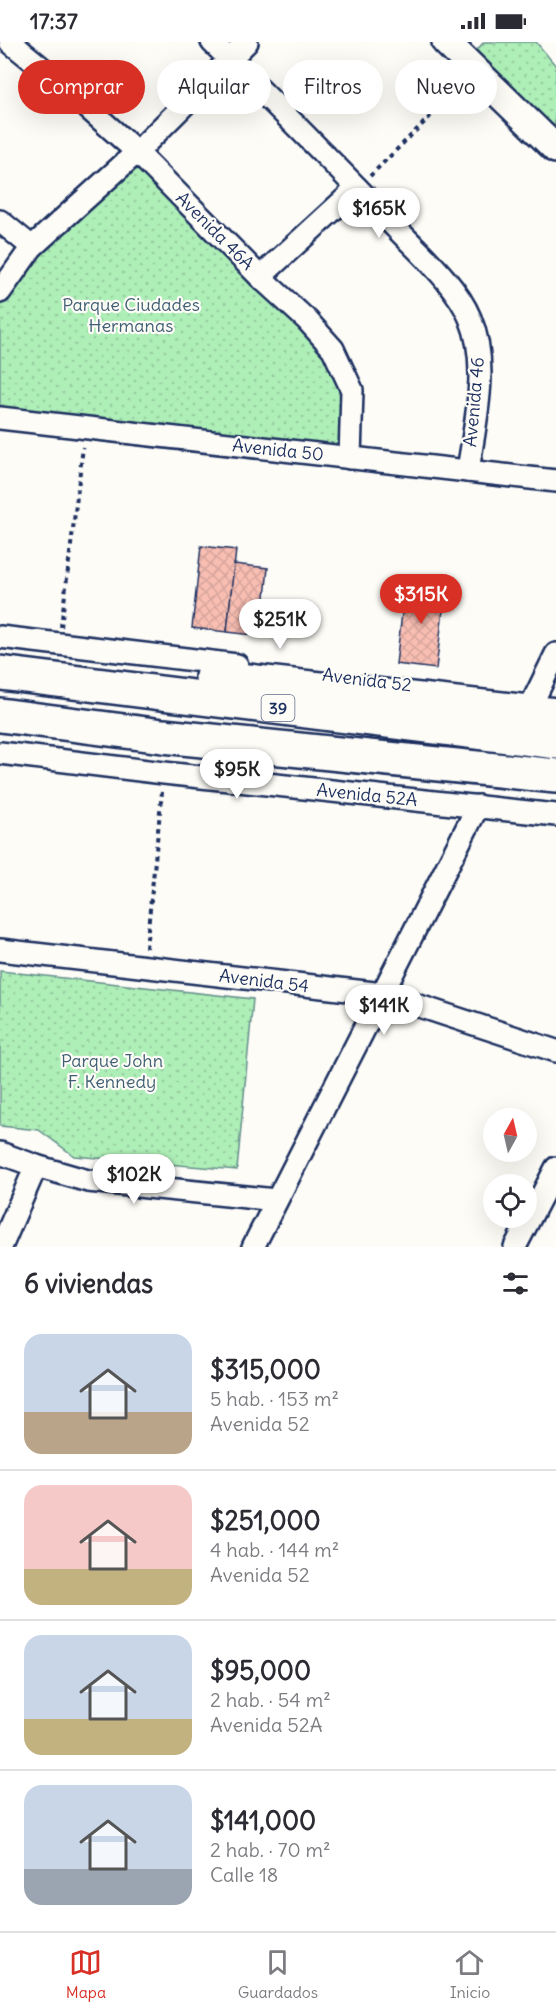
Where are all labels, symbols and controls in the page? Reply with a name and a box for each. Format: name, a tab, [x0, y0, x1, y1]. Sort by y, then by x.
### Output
text: 17:37	[30, 7, 78, 35]
chip: Comprar	[18, 60, 145, 114]
chip: Alquilar	[157, 60, 271, 114]
chip: Filtros	[283, 60, 383, 114]
chip: Nuevo	[395, 60, 497, 114]
street label: Avenida 46A	[171, 187, 259, 275]
pin: $165K	[337, 188, 421, 239]
text: $165K	[352, 195, 406, 220]
park label: Parque Ciudades Hermanas	[62, 293, 200, 337]
street label: Avenida 46	[458, 356, 489, 448]
street label: Avenida 50	[231, 433, 325, 466]
pin: $315K	[379, 574, 463, 625]
text: $315K	[394, 581, 448, 606]
pin: $251K	[238, 599, 322, 650]
text: $251K	[253, 606, 307, 631]
street label: Avenida 52	[321, 663, 413, 696]
road number: 39	[262, 695, 294, 721]
pin: $95K	[201, 749, 273, 800]
text: $95K	[214, 756, 260, 781]
street label: Avenida 52A	[316, 778, 419, 811]
street label: Avenida 54	[218, 964, 310, 997]
pin: $141K	[342, 985, 426, 1036]
text: $141K	[359, 992, 409, 1017]
park label: Parque John F. Kennedy	[61, 1049, 163, 1093]
north arrow	[483, 1108, 537, 1162]
map controls	[483, 1108, 537, 1228]
pin: $102K	[92, 1154, 176, 1205]
text: $102K	[106, 1161, 162, 1186]
button: locate	[483, 1174, 537, 1228]
text: 6 viviendas	[24, 1267, 153, 1300]
icon: filters	[499, 1267, 532, 1300]
text: $315,000	[210, 1353, 321, 1386]
icon: home	[72, 1358, 144, 1430]
text: 5 hab. · 153 m²	[210, 1386, 339, 1411]
text: Avenida 52	[210, 1411, 310, 1436]
text: $251,000	[210, 1504, 321, 1537]
icon: home	[72, 1509, 144, 1581]
text: 4 hab. · 144 m²	[210, 1537, 339, 1562]
text: Avenida 52	[210, 1562, 310, 1587]
text: $95,000	[210, 1654, 311, 1687]
icon: home	[72, 1659, 144, 1731]
text: 2 hab. · 54 m²	[210, 1687, 331, 1712]
text: Avenida 52A	[210, 1712, 323, 1737]
text: $141,000	[210, 1804, 316, 1837]
icon: home	[72, 1809, 144, 1881]
text: 2 hab. · 70 m²	[210, 1837, 331, 1862]
text: Calle 18	[210, 1862, 278, 1887]
tab: Mapa	[66, 1946, 106, 2002]
tab: Guardados	[238, 1946, 318, 2002]
tab: Inicio	[450, 1946, 490, 2002]

